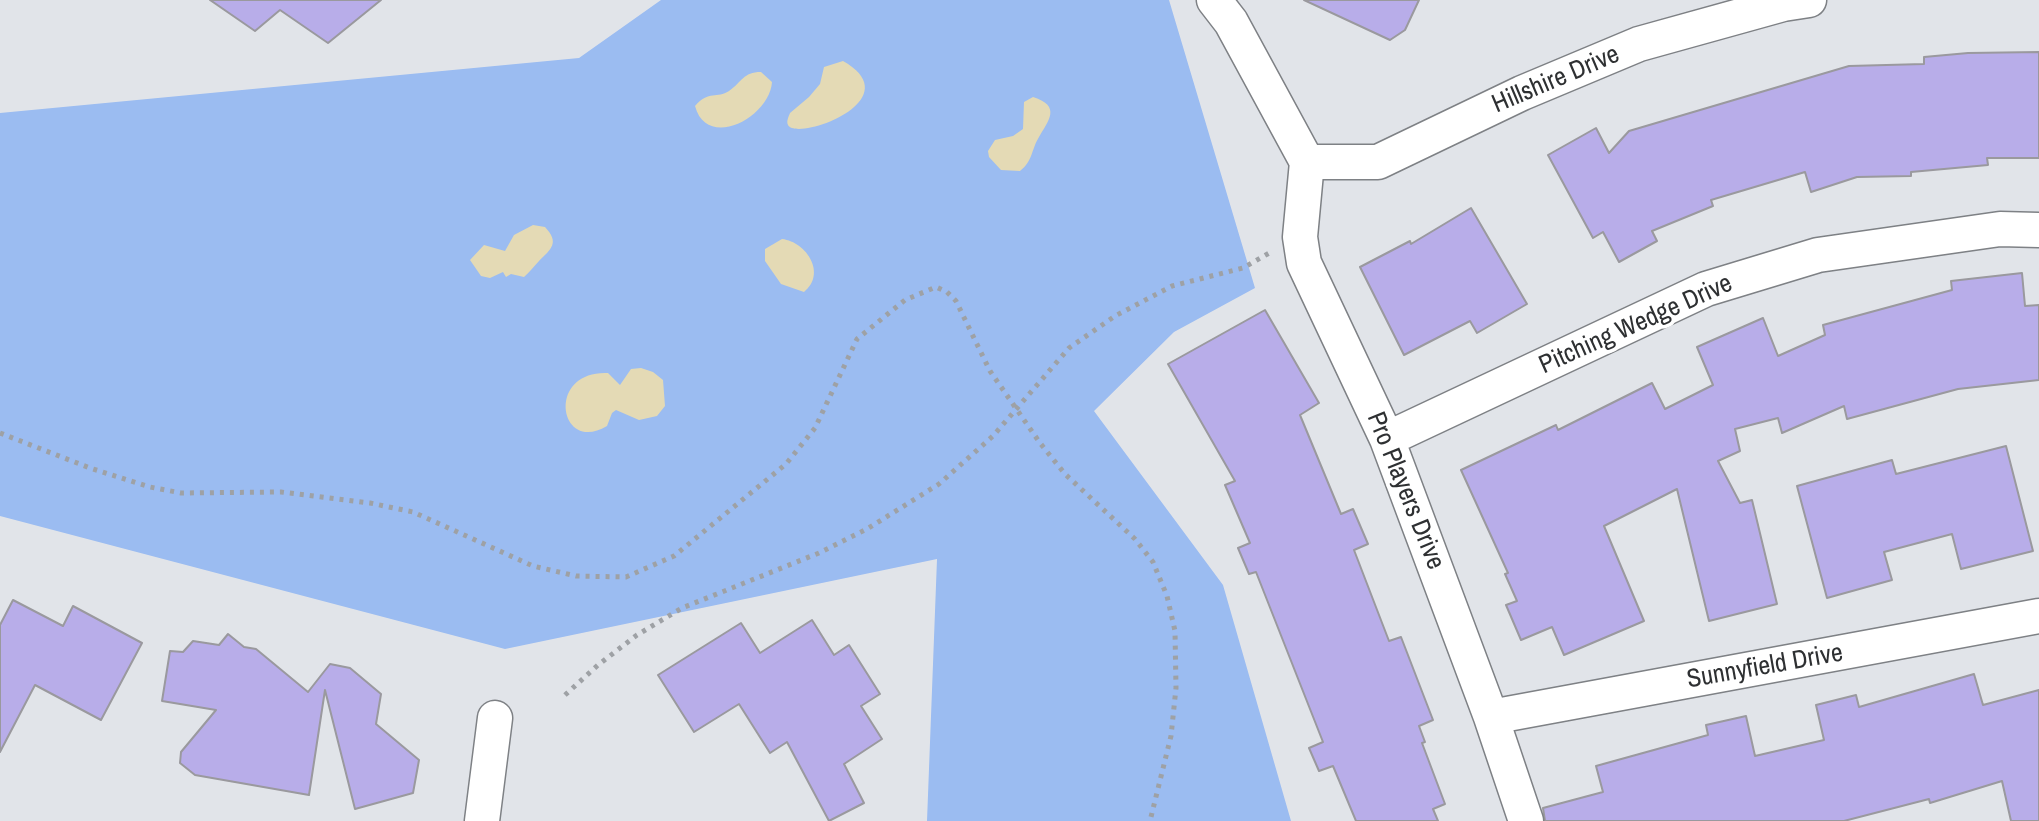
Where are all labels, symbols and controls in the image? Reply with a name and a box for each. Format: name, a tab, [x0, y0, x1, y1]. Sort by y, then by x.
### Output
street label: Hillshire Drive	[1488, 39, 1624, 121]
street label: Pitching Wedge Drive	[1535, 268, 1737, 382]
street label: Pro Players Drive	[1359, 408, 1451, 574]
street label: Sunnyfield Drive	[1685, 638, 1845, 696]

